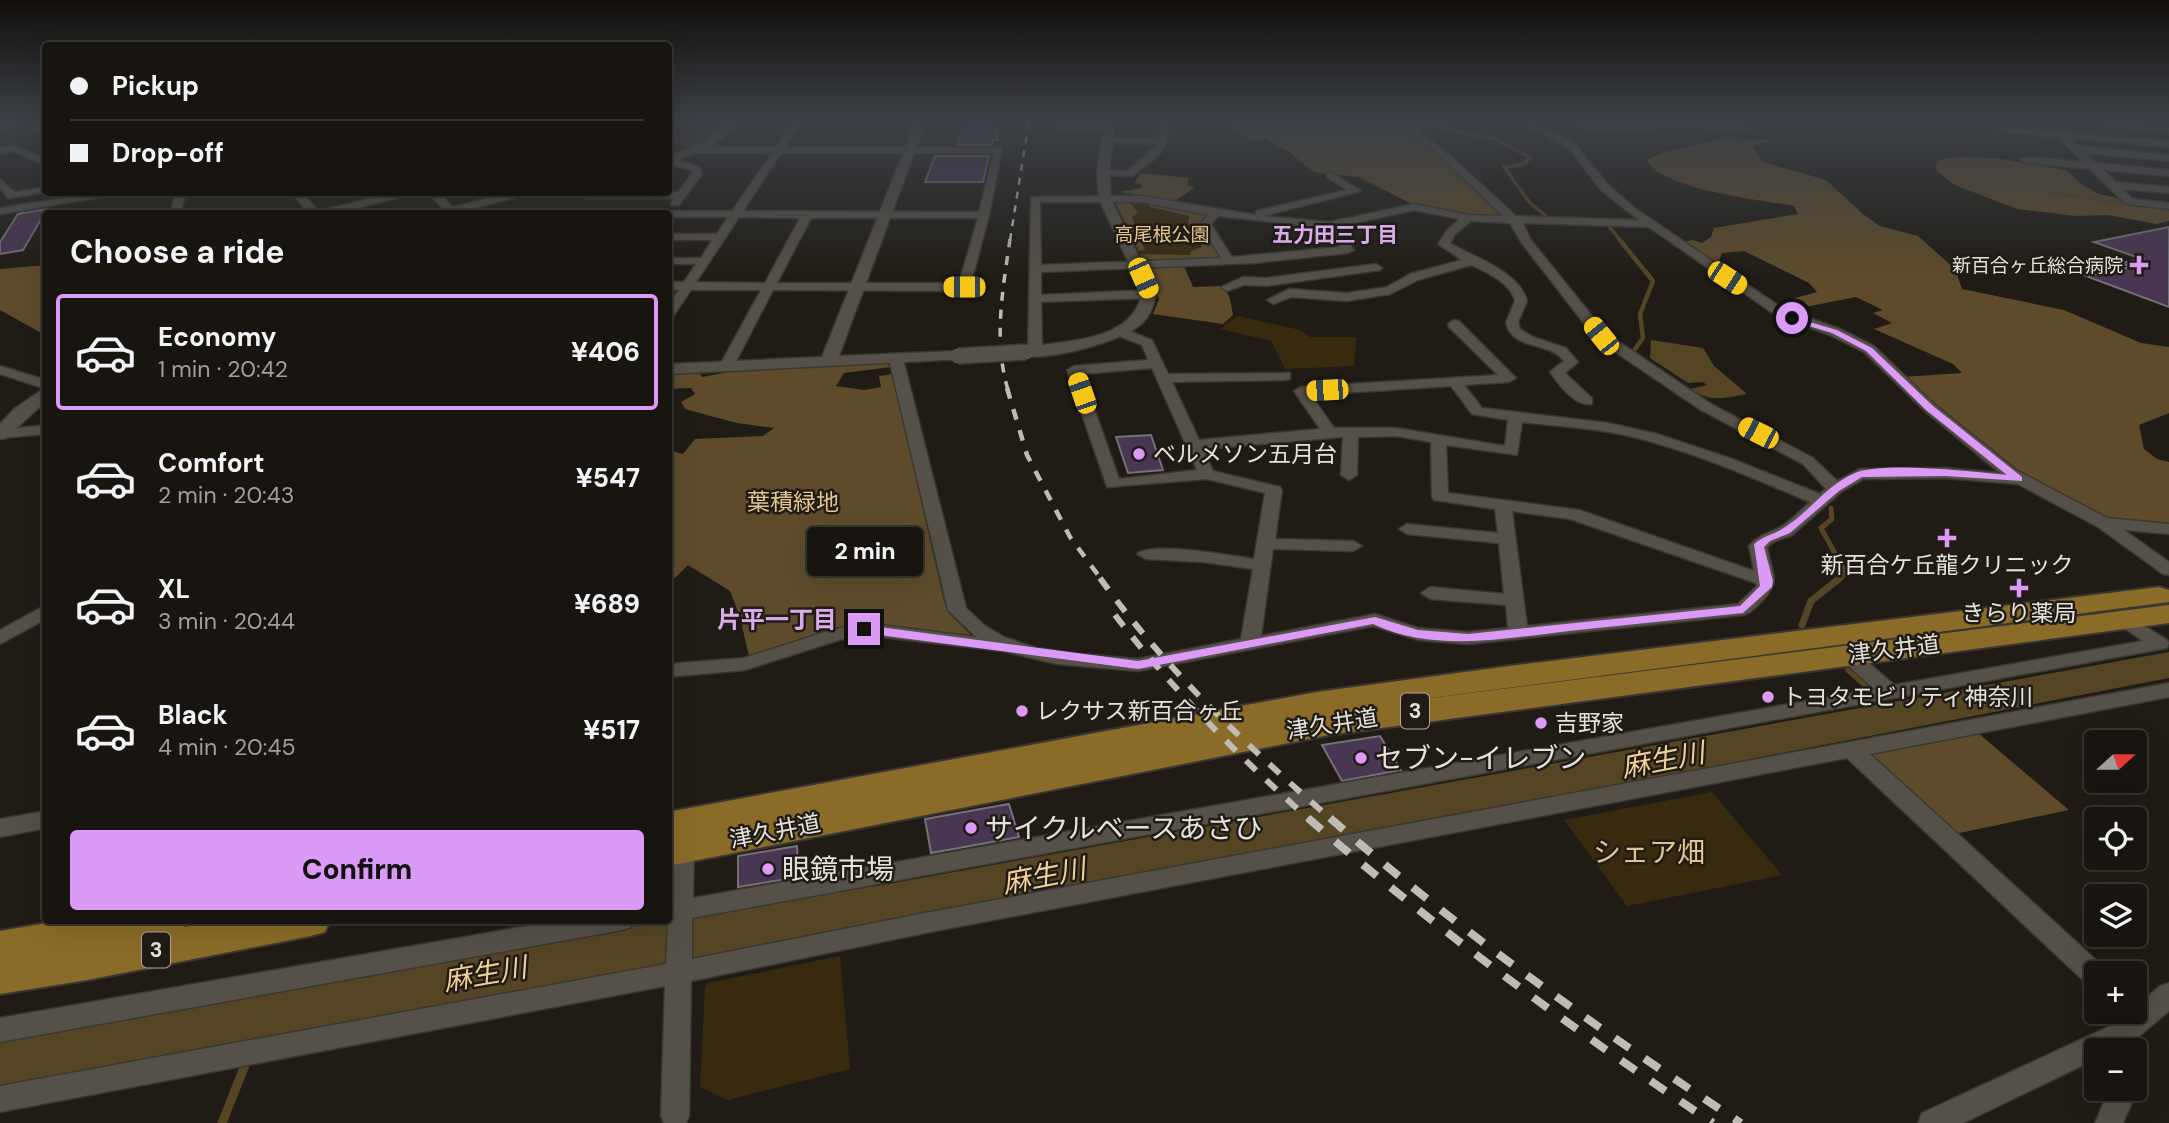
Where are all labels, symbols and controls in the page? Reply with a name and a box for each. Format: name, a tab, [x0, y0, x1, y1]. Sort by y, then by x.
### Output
text: Pickup	[112, 69, 199, 103]
text: Drop-off	[112, 136, 224, 170]
district label: 五力田三丁目	[1272, 221, 1398, 249]
park label: 高尾根公園	[1114, 222, 1210, 247]
text: Choose a ride	[70, 231, 285, 273]
place label: 新百合ヶ丘総合病院	[1952, 253, 2123, 278]
car	[1125, 255, 1162, 301]
marker: 新百合ヶ丘総合病院	[2129, 255, 2149, 275]
car	[1704, 258, 1751, 298]
car	[944, 277, 986, 298]
route start	[1776, 302, 1808, 334]
car	[1580, 313, 1623, 359]
text: Economy	[158, 320, 276, 354]
icon: car	[74, 321, 137, 384]
text: ¥406	[571, 335, 640, 369]
text: 1 min · 20:42	[158, 354, 288, 384]
car	[1066, 370, 1099, 416]
car	[1306, 378, 1349, 402]
car	[1735, 414, 1782, 452]
place label: ベルメソン五月台	[1153, 439, 1337, 469]
text: Comfort	[158, 446, 264, 480]
marker: ベルメソン五月台	[1131, 446, 1147, 462]
icon: car	[74, 447, 137, 510]
text: ¥547	[576, 461, 640, 495]
text: 2 min · 20:43	[158, 480, 294, 510]
park label: 葉積緑地	[747, 487, 839, 517]
callout: 2 min	[806, 528, 922, 576]
marker: 新百合ケ丘龍クリニック	[1937, 528, 1957, 548]
text: 2 min	[834, 536, 896, 566]
place label: 新百合ケ丘龍クリニック	[1821, 550, 2074, 580]
text: XL	[158, 572, 190, 606]
icon: car	[74, 573, 137, 636]
marker: きらり薬局	[2011, 580, 2027, 596]
text: ¥689	[574, 587, 640, 621]
place label: きらり薬局	[1962, 598, 2077, 628]
district label: 片平一丁目	[717, 604, 837, 635]
text: 3 min · 20:44	[158, 606, 295, 636]
route end	[848, 613, 880, 645]
street label: 津久井道	[1847, 629, 1941, 669]
place label: トヨタモビリティ神奈川	[1782, 682, 2034, 712]
marker: トヨタモビリティ神奈川	[1760, 689, 1776, 705]
road number: 3	[1401, 694, 1429, 728]
place label: レクサス新百合ヶ丘	[1036, 696, 1243, 726]
text: Black	[158, 698, 228, 732]
icon: car	[74, 699, 137, 762]
street label: 津久井道	[1284, 702, 1380, 746]
marker: レクサス新百合ヶ丘	[1014, 703, 1030, 719]
place label: 吉野家	[1555, 708, 1624, 738]
text: ¥517	[583, 713, 640, 747]
marker: 吉野家	[1533, 715, 1549, 731]
north arrow	[2084, 730, 2147, 793]
map controls	[2084, 730, 2147, 1101]
text: 4 min · 20:45	[158, 732, 295, 762]
water label: 麻生川	[1618, 733, 1711, 786]
place label: セブン-イレブン	[1375, 740, 1586, 777]
marker: セブン-イレブン	[1353, 750, 1369, 766]
street label: 津久井道	[727, 807, 823, 855]
button: locate	[2084, 807, 2147, 870]
place label: サイクルベースあさひ	[985, 810, 1262, 847]
marker: サイクルベースあさひ	[963, 820, 979, 836]
button: Confirm	[70, 830, 644, 910]
park label: シェア畑	[1593, 834, 1705, 871]
water label: 麻生川	[999, 849, 1092, 902]
place label: 眼鏡市場	[782, 851, 894, 888]
marker: 眼鏡市場	[760, 861, 776, 877]
button: layers	[2084, 884, 2147, 947]
road number: 3	[142, 932, 170, 968]
water label: 麻生川	[440, 948, 533, 1000]
button: +	[2084, 961, 2147, 1024]
button: −	[2084, 1038, 2147, 1101]

